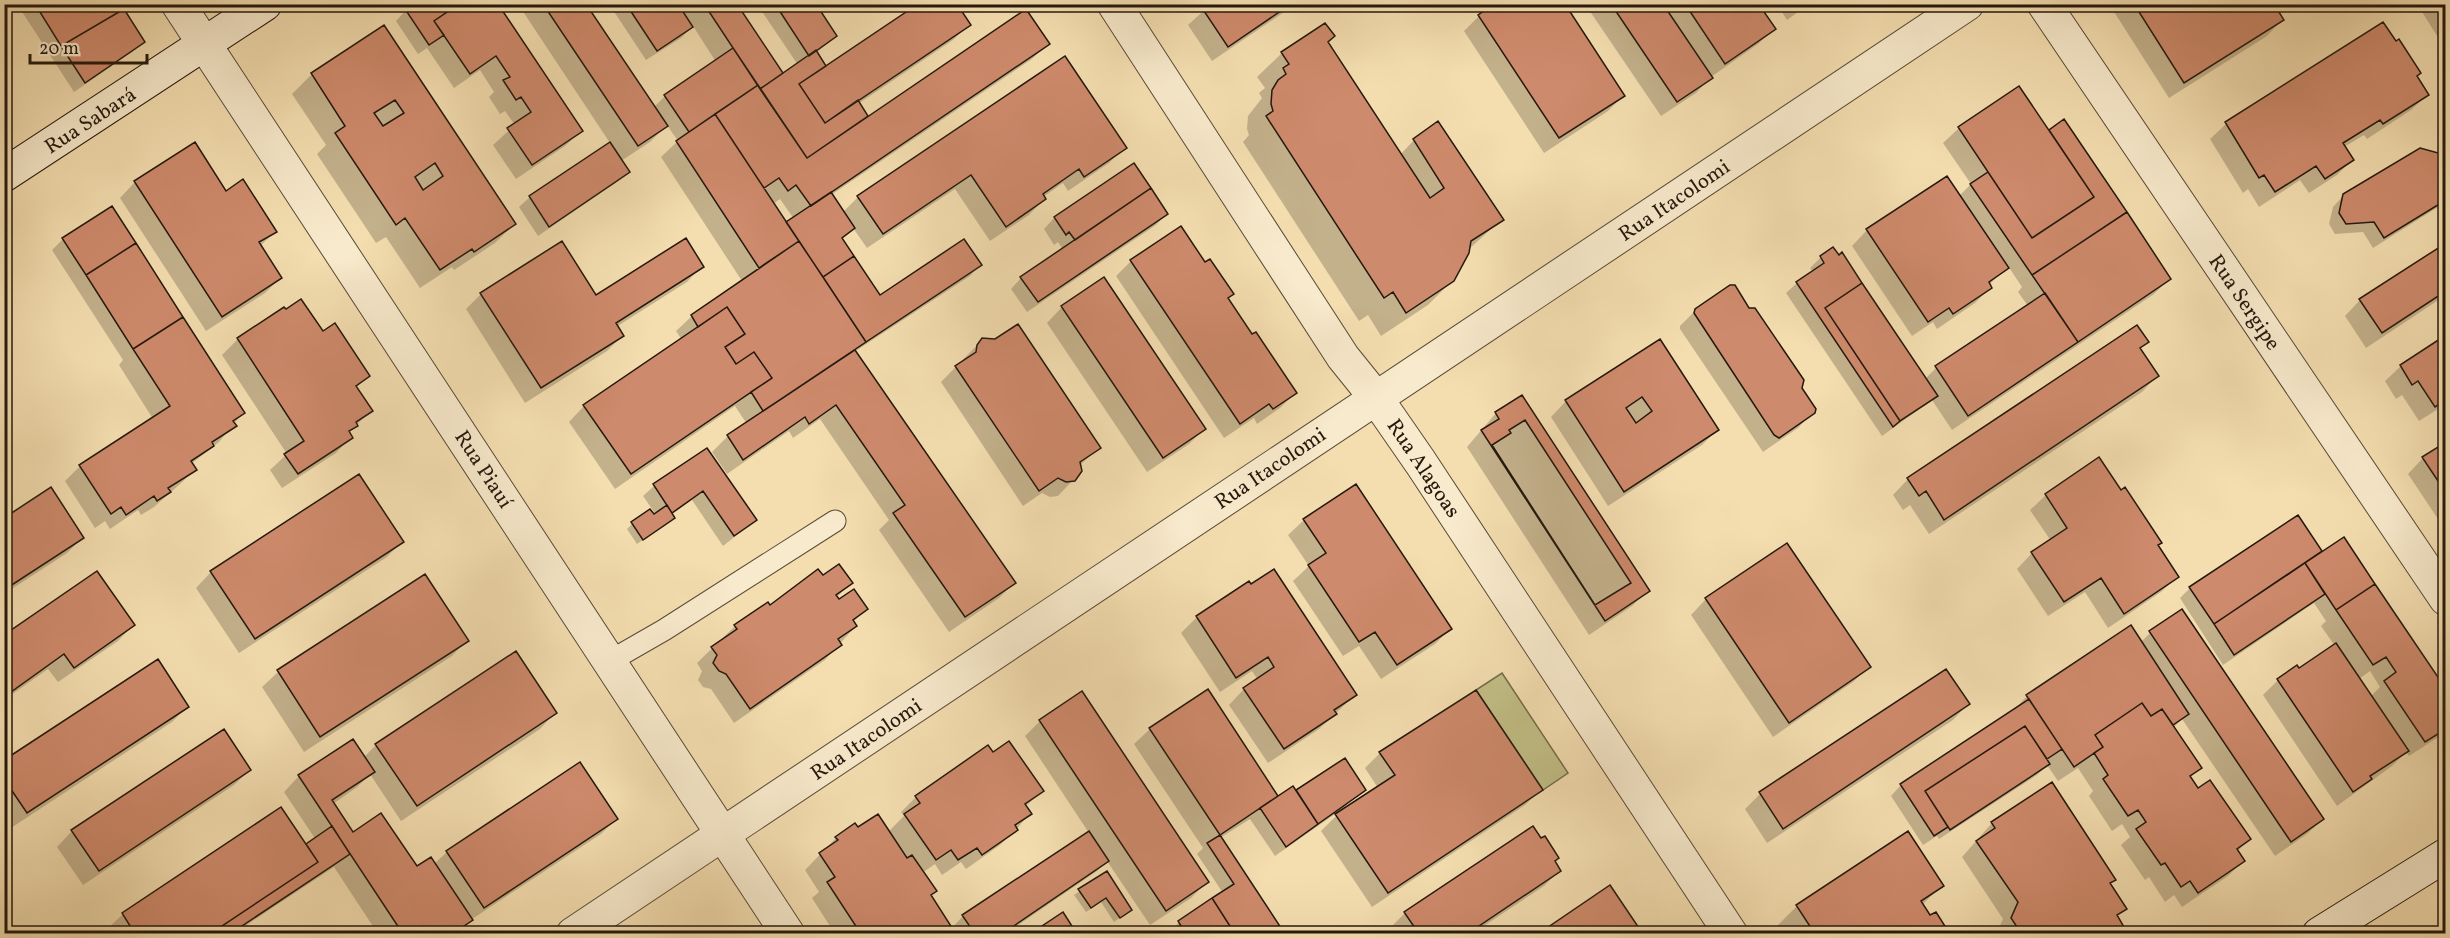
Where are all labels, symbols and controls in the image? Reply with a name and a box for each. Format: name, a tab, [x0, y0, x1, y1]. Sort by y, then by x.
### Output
scale bar	[30, 27, 147, 65]
text: 20 m	[39, 37, 79, 62]
street label: Rua Sabará	[39, 81, 142, 162]
street label: Rua Itacolomi	[1613, 153, 1736, 249]
street label: Rua Sergipe	[2201, 249, 2287, 357]
street label: Rua Alagoas	[1379, 414, 1467, 524]
street label: Rua Itacolomi	[1209, 421, 1332, 517]
street label: Rua Piauí	[447, 425, 519, 515]
street label: Rua Itacolomi	[805, 692, 928, 788]

